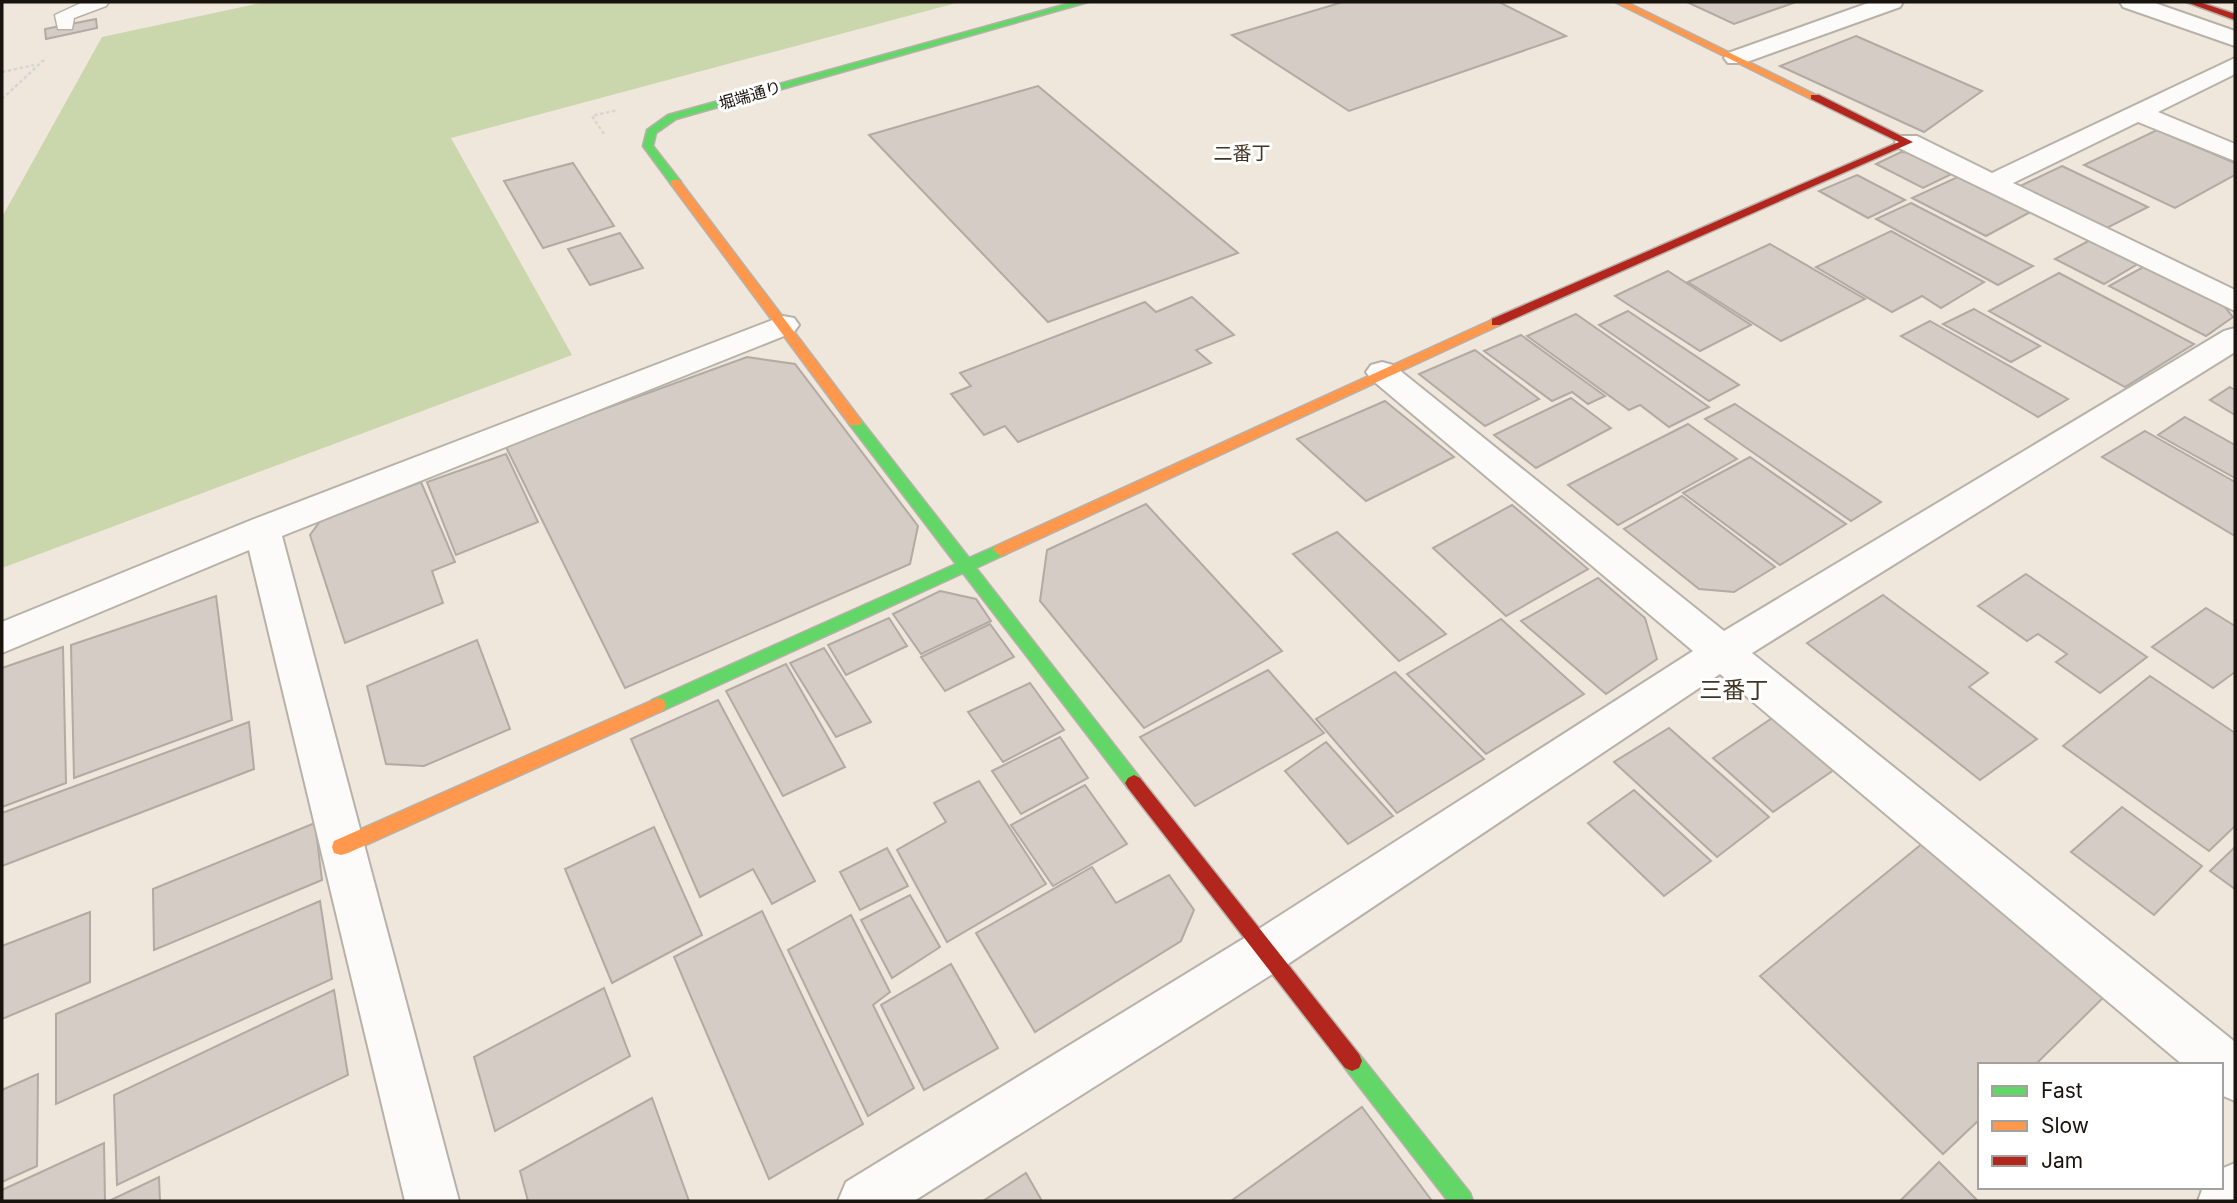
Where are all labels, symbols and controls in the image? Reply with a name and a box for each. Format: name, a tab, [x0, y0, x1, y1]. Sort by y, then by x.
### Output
street label: 堀端通り	[716, 77, 784, 113]
district label: 二番丁	[1213, 142, 1271, 165]
district label: 三番丁	[1700, 676, 1769, 704]
legend	[1978, 1063, 2223, 1189]
text: Fast	[2041, 1078, 2083, 1103]
text: Slow	[2041, 1113, 2089, 1138]
text: Jam	[2041, 1148, 2083, 1173]

